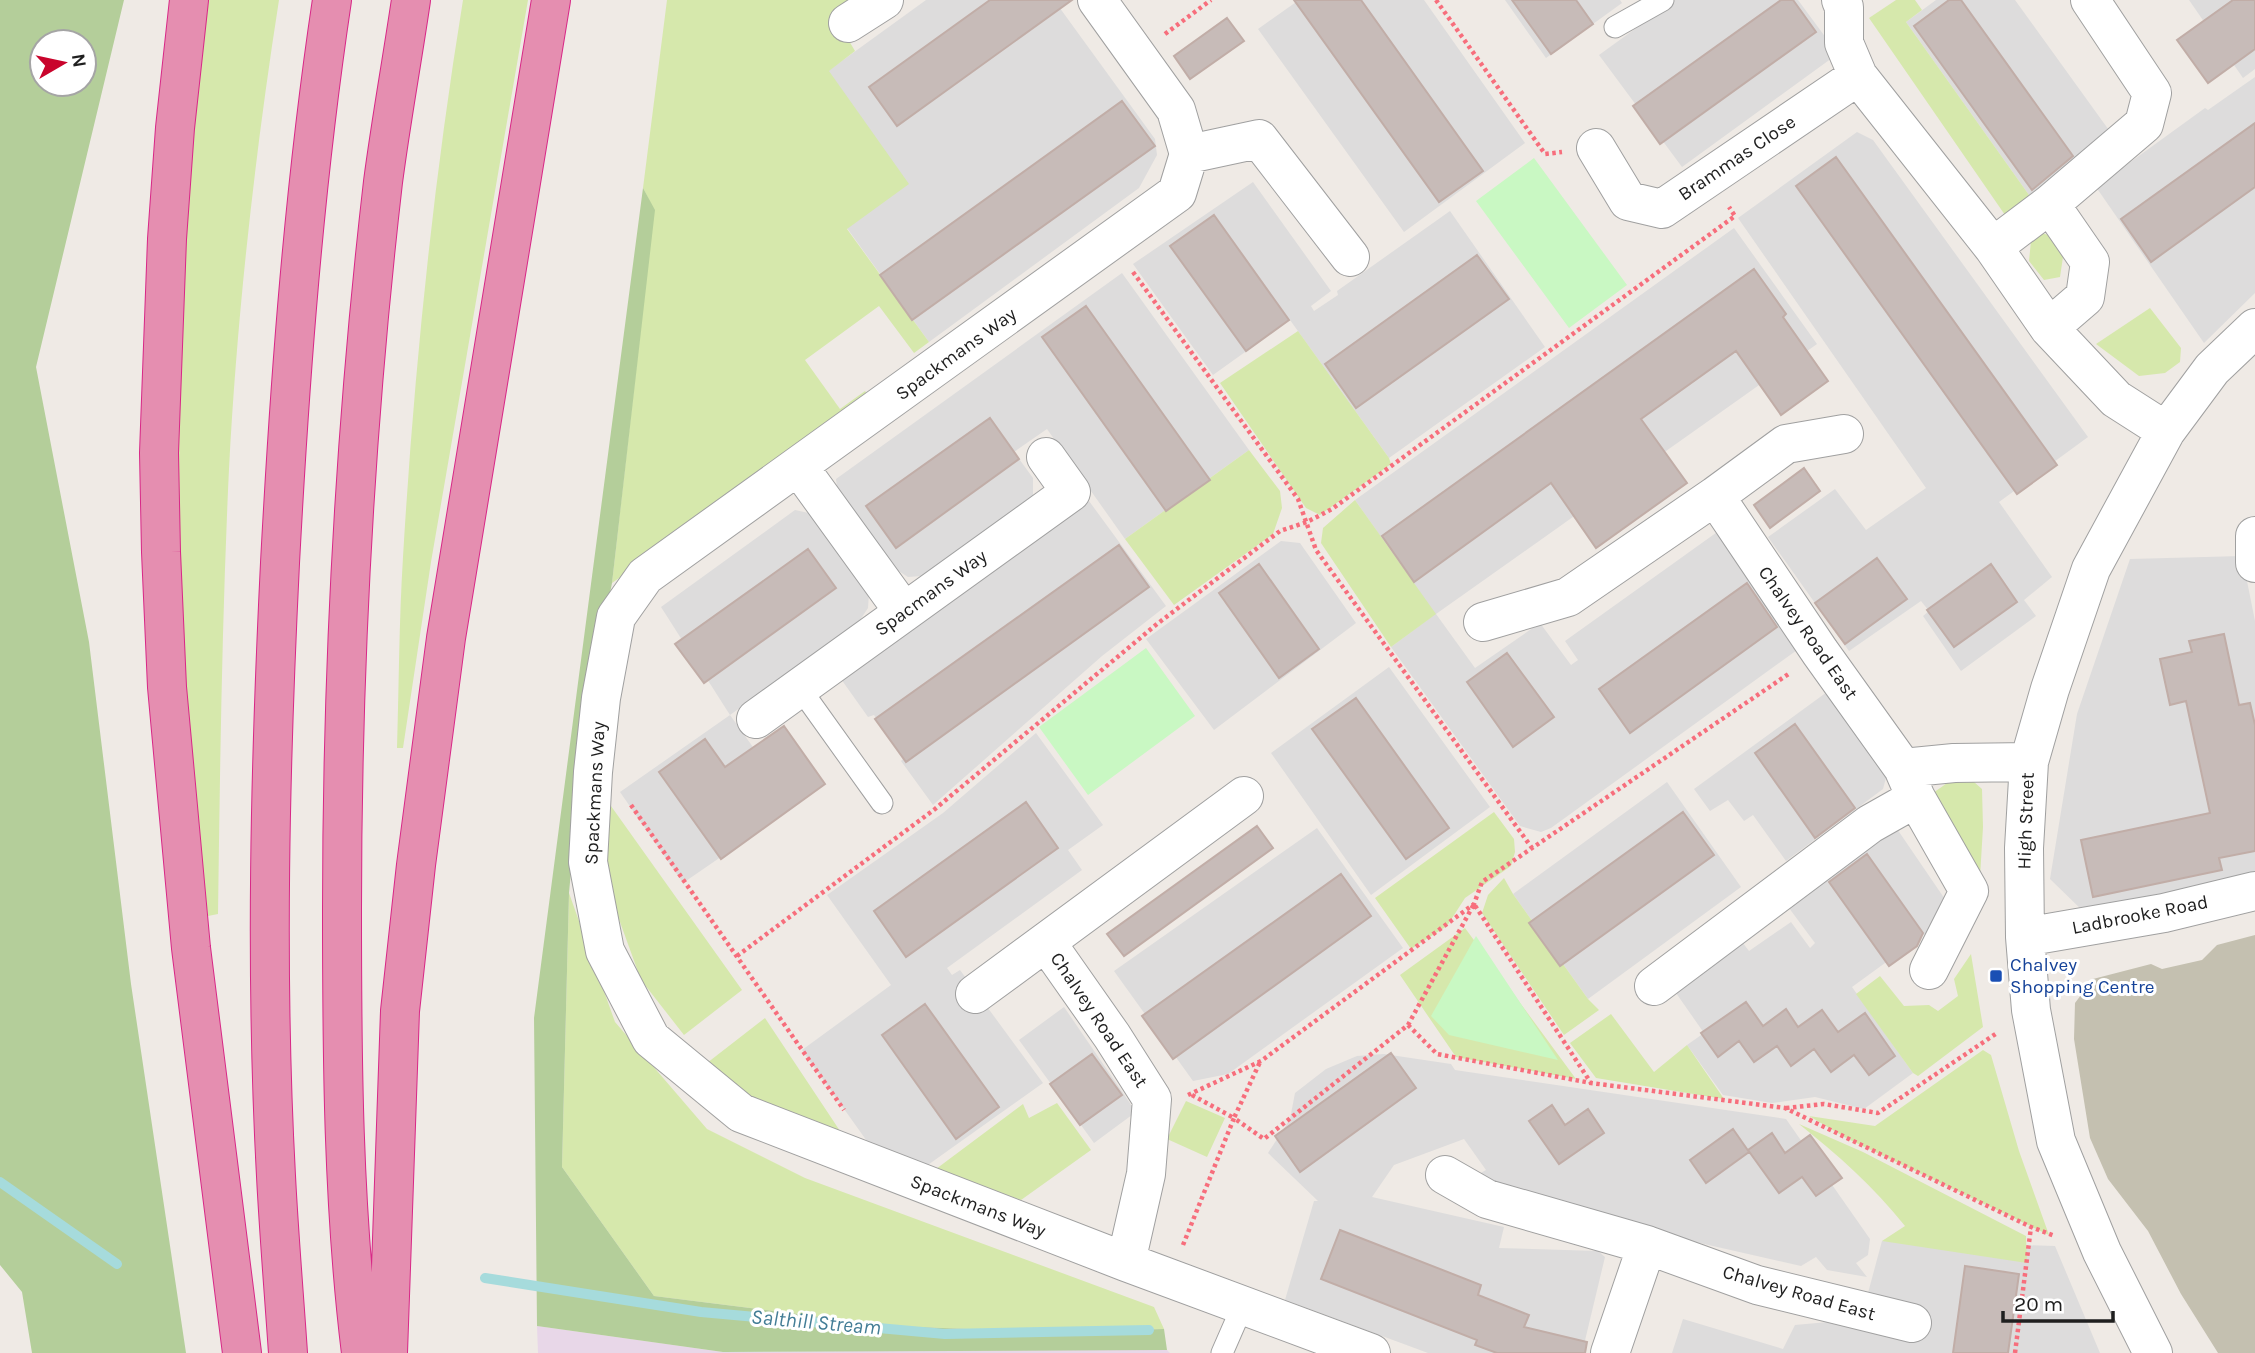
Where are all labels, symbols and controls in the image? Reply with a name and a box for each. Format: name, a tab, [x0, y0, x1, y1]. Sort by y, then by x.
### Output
north arrow	[28, 28, 98, 98]
text: N	[67, 52, 91, 69]
street label: Brammas Close	[1674, 111, 1800, 205]
street label: Spackmans Way	[892, 303, 1021, 405]
street label: Spacmans Way	[871, 545, 991, 641]
street label: Chalvey Road East	[1754, 562, 1862, 704]
street label: Spackmans Way	[580, 721, 610, 865]
street label: High Street	[2013, 772, 2039, 870]
street label: Ladbrooke Road	[2070, 891, 2210, 939]
street label: Chalvey Road East	[1046, 948, 1152, 1092]
place label: Chalvey Shopping Centre	[2010, 954, 2155, 998]
marker: Chalvey Shopping Centre	[1988, 968, 2004, 984]
street label: Spackmans Way	[907, 1170, 1049, 1242]
street label: Chalvey Road East	[1720, 1261, 1878, 1325]
scale bar	[2003, 1280, 2113, 1324]
text: 20 m	[2014, 1292, 2063, 1316]
water label: Salthill Stream	[750, 1304, 882, 1340]

